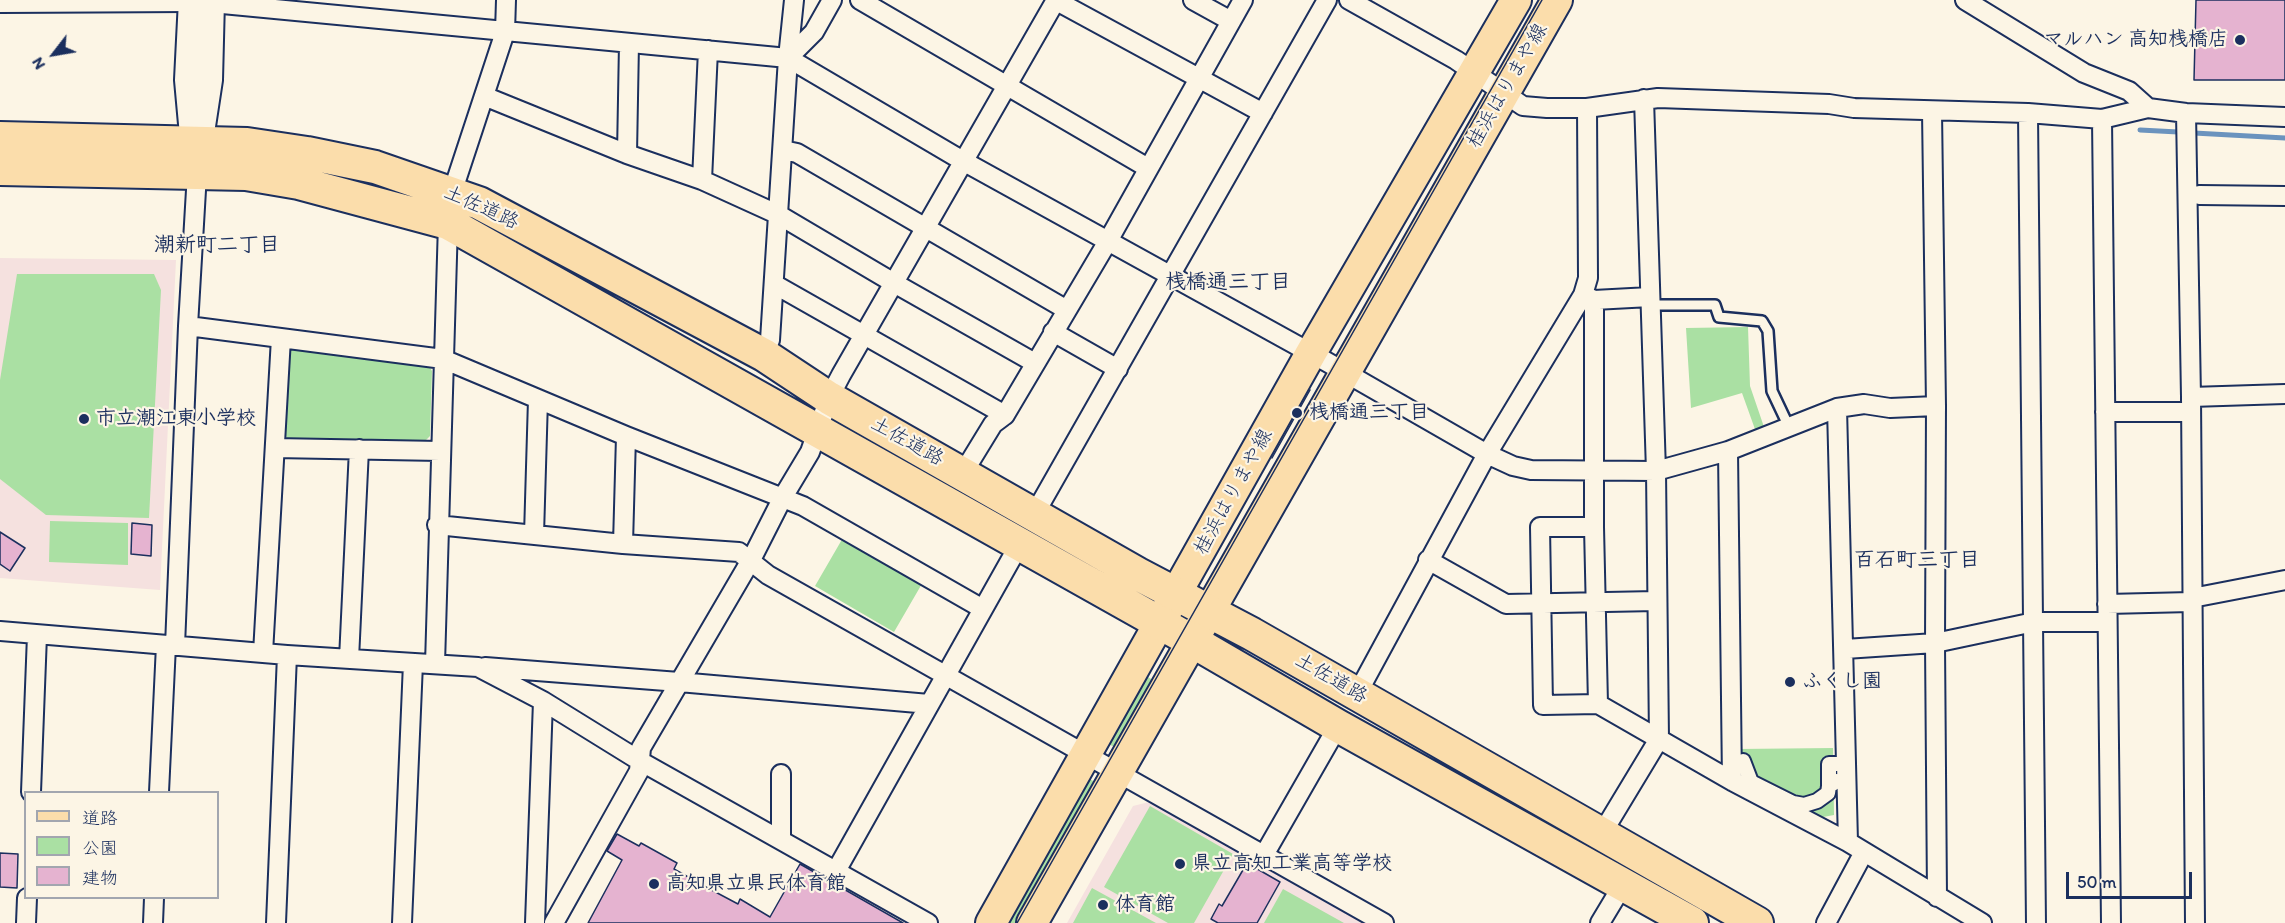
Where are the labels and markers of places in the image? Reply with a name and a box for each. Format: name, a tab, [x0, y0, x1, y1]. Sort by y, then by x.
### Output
place label: マルハン 高知桟橋店	[2044, 28, 2228, 52]
marker: マルハン 高知桟橋店	[2233, 33, 2247, 47]
place label: 桟橋通三丁目	[1309, 401, 1429, 425]
marker: 桟橋通三丁目	[1290, 406, 1304, 420]
place label: 市立潮江東小学校	[96, 407, 256, 431]
marker: 市立潮江東小学校	[77, 412, 91, 426]
place label: ふくし園	[1802, 670, 1882, 694]
marker: ふくし園	[1783, 675, 1797, 689]
place label: 県立高知工業高等学校	[1192, 852, 1392, 876]
marker: 県立高知工業高等学校	[1173, 857, 1187, 871]
place label: 高知県立県民体育館	[666, 872, 846, 896]
marker: 高知県立県民体育館	[647, 877, 661, 891]
place label: 体育館	[1115, 893, 1175, 917]
marker: 体育館	[1096, 898, 1110, 912]

